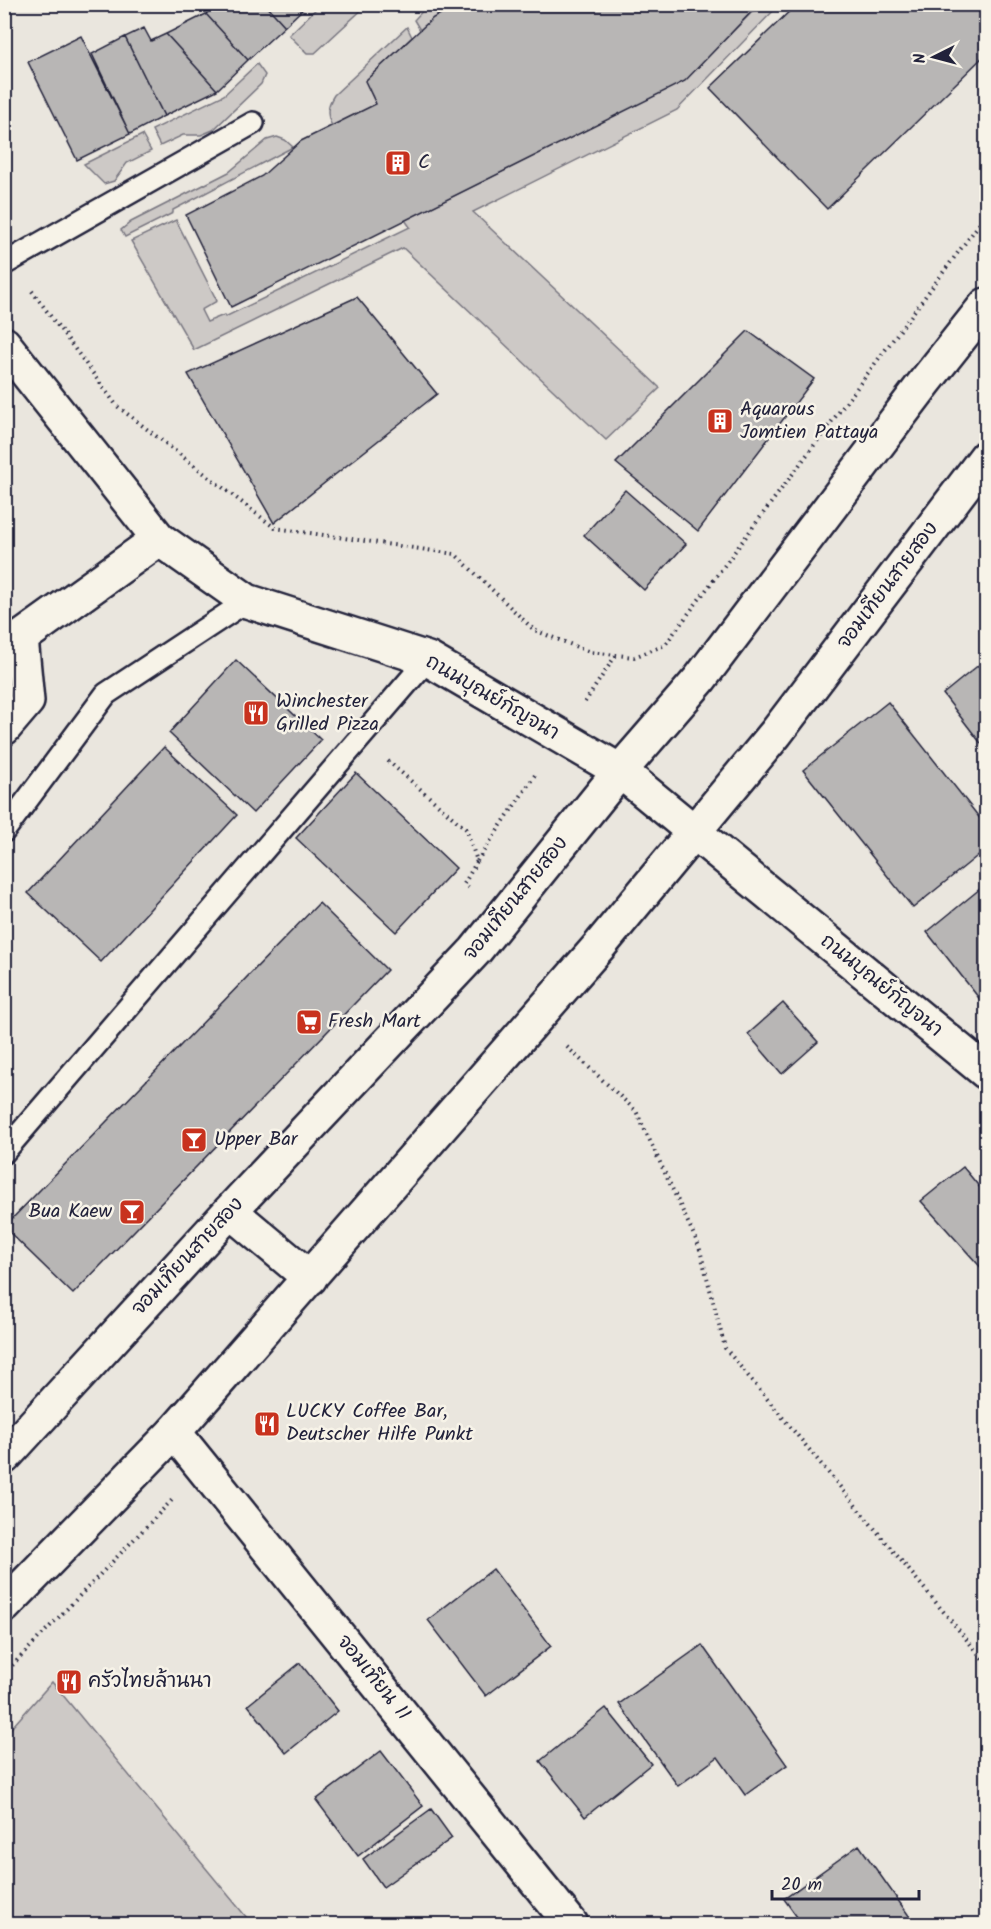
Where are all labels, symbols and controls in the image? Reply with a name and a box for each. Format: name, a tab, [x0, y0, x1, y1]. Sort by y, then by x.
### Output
north arrow	[904, 27, 964, 87]
text: N	[908, 52, 934, 65]
place label: C	[418, 147, 430, 179]
building icon: C	[383, 148, 413, 178]
place label: Aquarous Jomtien Pattaya	[740, 394, 878, 449]
building icon: Aquarous Jomtien Pattaya	[705, 406, 735, 436]
street label: จอมเทียนสายสอง	[829, 515, 947, 657]
street label: ถนนบุณย์กัญจนา	[419, 647, 565, 749]
place label: Winchester Grilled Pizza	[276, 686, 379, 741]
restaurant icon: Winchester Grilled Pizza	[241, 698, 271, 728]
street label: จอมเทียนสายสอง	[455, 829, 577, 969]
street label: ถนนบุณย์กัญจนา	[813, 926, 949, 1046]
place label: Fresh Mart	[328, 1006, 421, 1038]
supermarket icon: Fresh Mart	[294, 1007, 324, 1037]
place label: Upper Bar	[214, 1124, 299, 1156]
bar icon: Upper Bar	[179, 1125, 209, 1155]
street label: จอมเทียนสายสอง	[124, 1190, 252, 1324]
place label: Bua Kaew	[29, 1196, 113, 1228]
bar icon: Bua Kaew	[117, 1197, 147, 1227]
place label: LUCKY Coffee Bar, Deutscher Hilfe Punkt	[286, 1396, 473, 1451]
restaurant icon: LUCKY Coffee Bar, Deutscher Hilfe Punkt	[252, 1409, 282, 1439]
street label: จอมเทียน 11	[328, 1628, 418, 1728]
place label: ครัวไทยล้านนา	[88, 1666, 212, 1698]
restaurant icon: ครัวไทยล้านนา	[54, 1667, 84, 1697]
scale bar	[772, 1863, 919, 1901]
text: 20 m	[781, 1871, 822, 1900]

